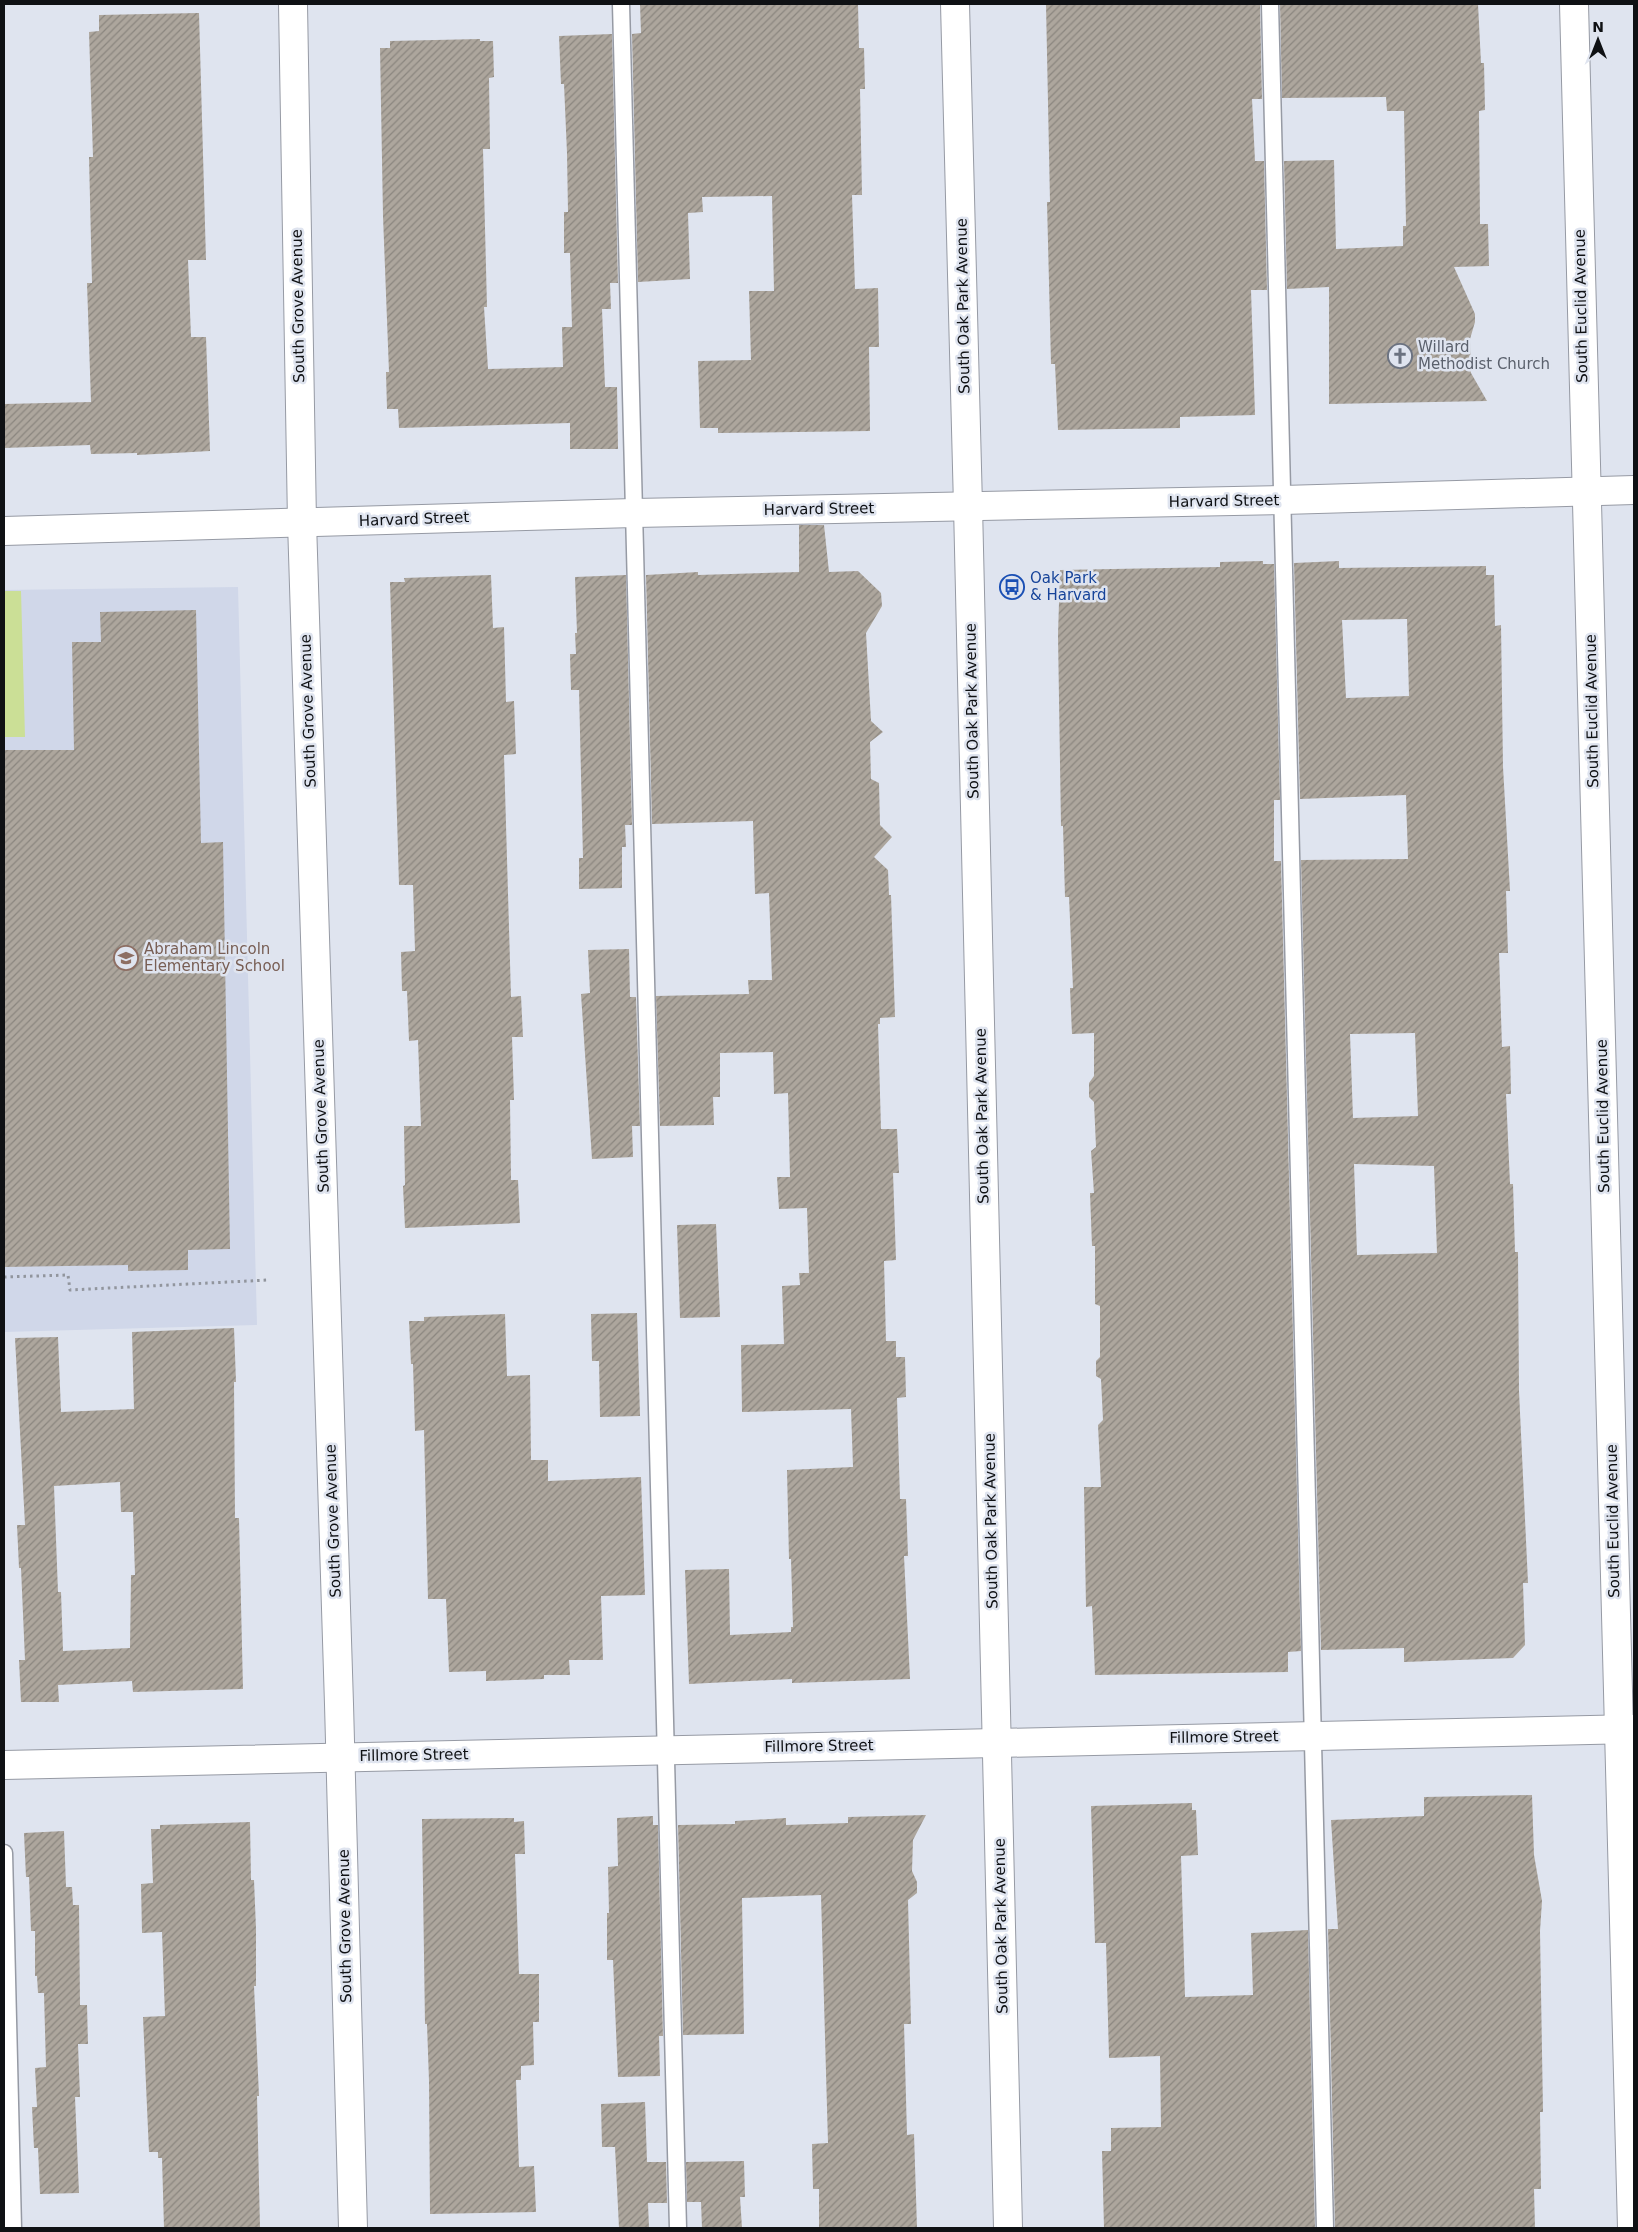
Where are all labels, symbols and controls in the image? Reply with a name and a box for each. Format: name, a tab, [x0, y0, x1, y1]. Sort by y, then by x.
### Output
north arrow	[1573, 15, 1623, 65]
text: N	[1592, 19, 1604, 35]
street label: South Oak Park Avenue	[952, 218, 974, 394]
street label: South Grove Avenue	[288, 229, 308, 383]
street label: South Euclid Avenue	[1571, 229, 1591, 383]
place label: Willard Methodist Church	[1418, 338, 1550, 373]
church icon: Willard Methodist Church	[1387, 343, 1413, 369]
street label: Harvard Street	[1169, 491, 1280, 511]
street label: Harvard Street	[764, 499, 875, 519]
street label: Harvard Street	[358, 508, 470, 530]
place label: Oak Park & Harvard	[1030, 569, 1107, 604]
bus stop icon: Oak Park & Harvard	[999, 574, 1025, 600]
street label: South Oak Park Avenue	[961, 623, 983, 799]
street label: South Grove Avenue	[296, 634, 320, 788]
street label: South Euclid Avenue	[1582, 634, 1602, 788]
place label: Abraham Lincoln Elementary School	[144, 940, 285, 975]
school or university icon: Abraham Lincoln Elementary School	[113, 945, 139, 971]
street label: South Oak Park Avenue	[971, 1028, 993, 1204]
street label: South Grove Avenue	[309, 1039, 333, 1193]
street label: South Euclid Avenue	[1593, 1039, 1613, 1193]
street label: South Oak Park Avenue	[980, 1433, 1002, 1609]
street label: South Grove Avenue	[321, 1444, 345, 1598]
street label: South Euclid Avenue	[1603, 1444, 1623, 1598]
street label: Fillmore Street	[1169, 1727, 1279, 1747]
street label: Fillmore Street	[764, 1736, 874, 1756]
street label: Fillmore Street	[359, 1745, 469, 1765]
street label: South Oak Park Avenue	[990, 1838, 1012, 2014]
street label: South Grove Avenue	[335, 1849, 355, 2003]

